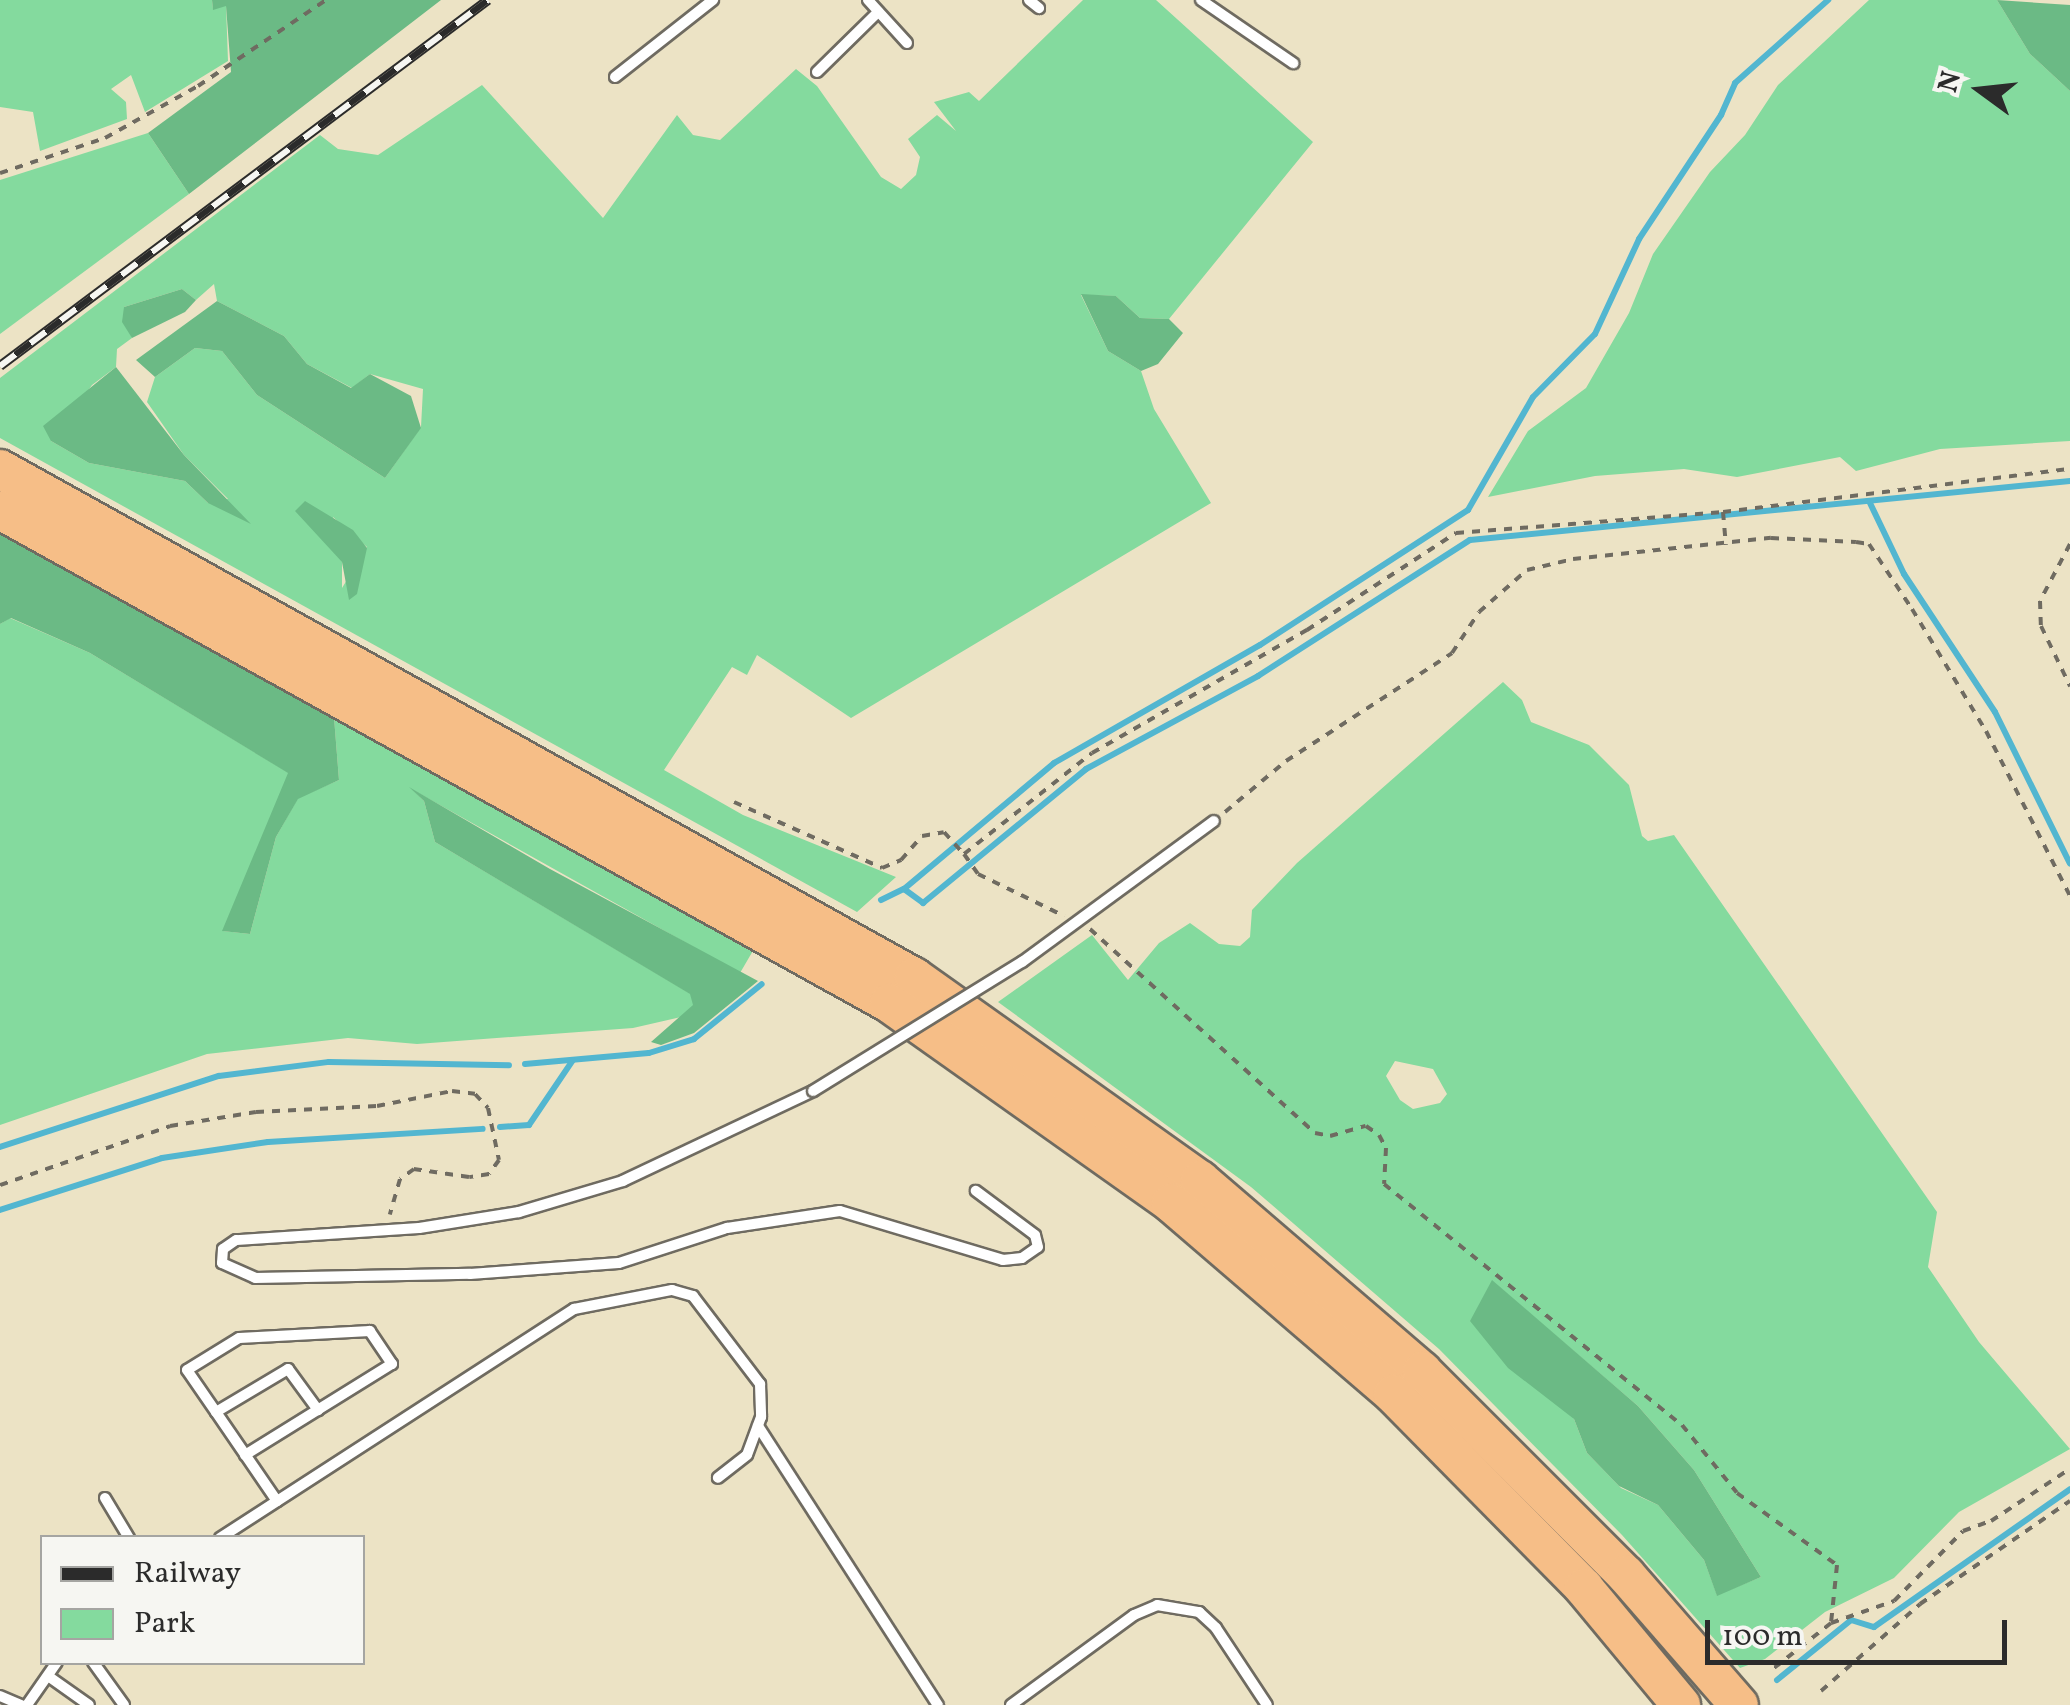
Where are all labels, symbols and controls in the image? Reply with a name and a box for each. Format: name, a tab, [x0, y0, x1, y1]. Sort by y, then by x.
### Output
north arrow	[1930, 40, 2030, 140]
text: N	[1929, 67, 1972, 97]
legend	[40, 1535, 365, 1665]
text: Railway	[134, 1553, 241, 1595]
scale bar	[1710, 1600, 2012, 1662]
text: Park	[134, 1603, 195, 1645]
text: 100 m	[1722, 1616, 1803, 1658]

